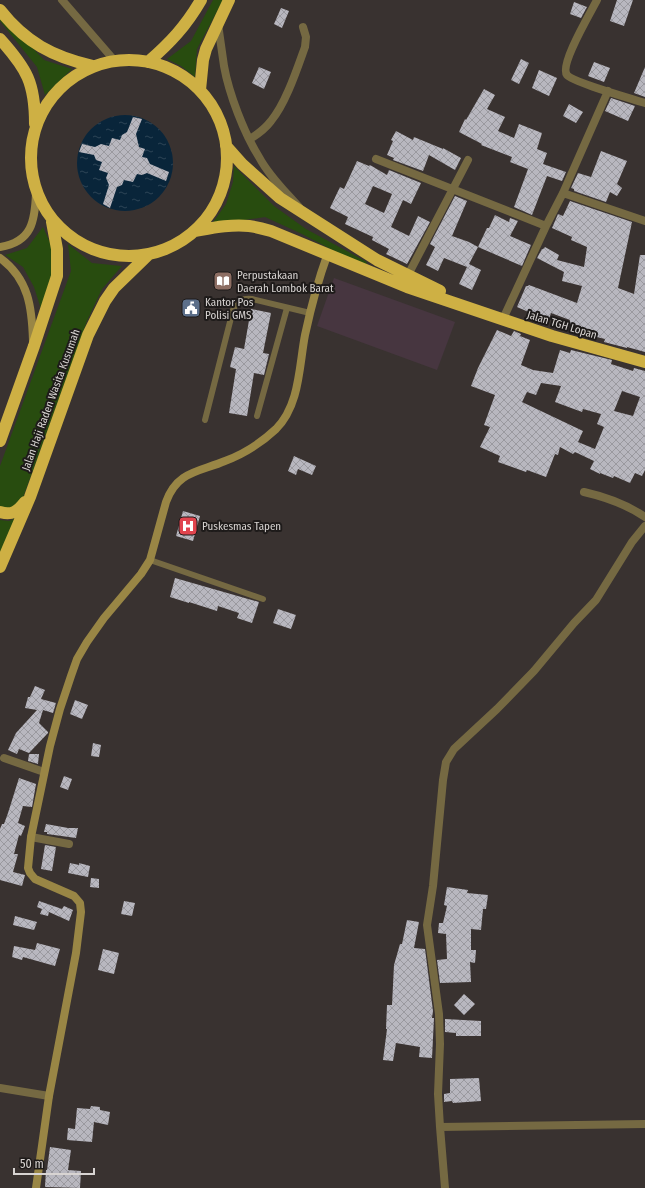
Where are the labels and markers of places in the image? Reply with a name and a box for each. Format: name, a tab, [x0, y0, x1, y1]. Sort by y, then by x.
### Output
place label: Perpustakaan Daerah Lombok Barat	[237, 269, 334, 295]
library icon: Perpustakaan Daerah Lombok Barat	[212, 270, 234, 292]
place label: Kantor Pos Polisi GMS	[205, 296, 254, 322]
public building icon: Kantor Pos Polisi GMS	[180, 297, 202, 319]
hospital icon: Puskesmas Tapen	[177, 515, 199, 537]
place label: Puskesmas Tapen	[202, 520, 281, 533]

